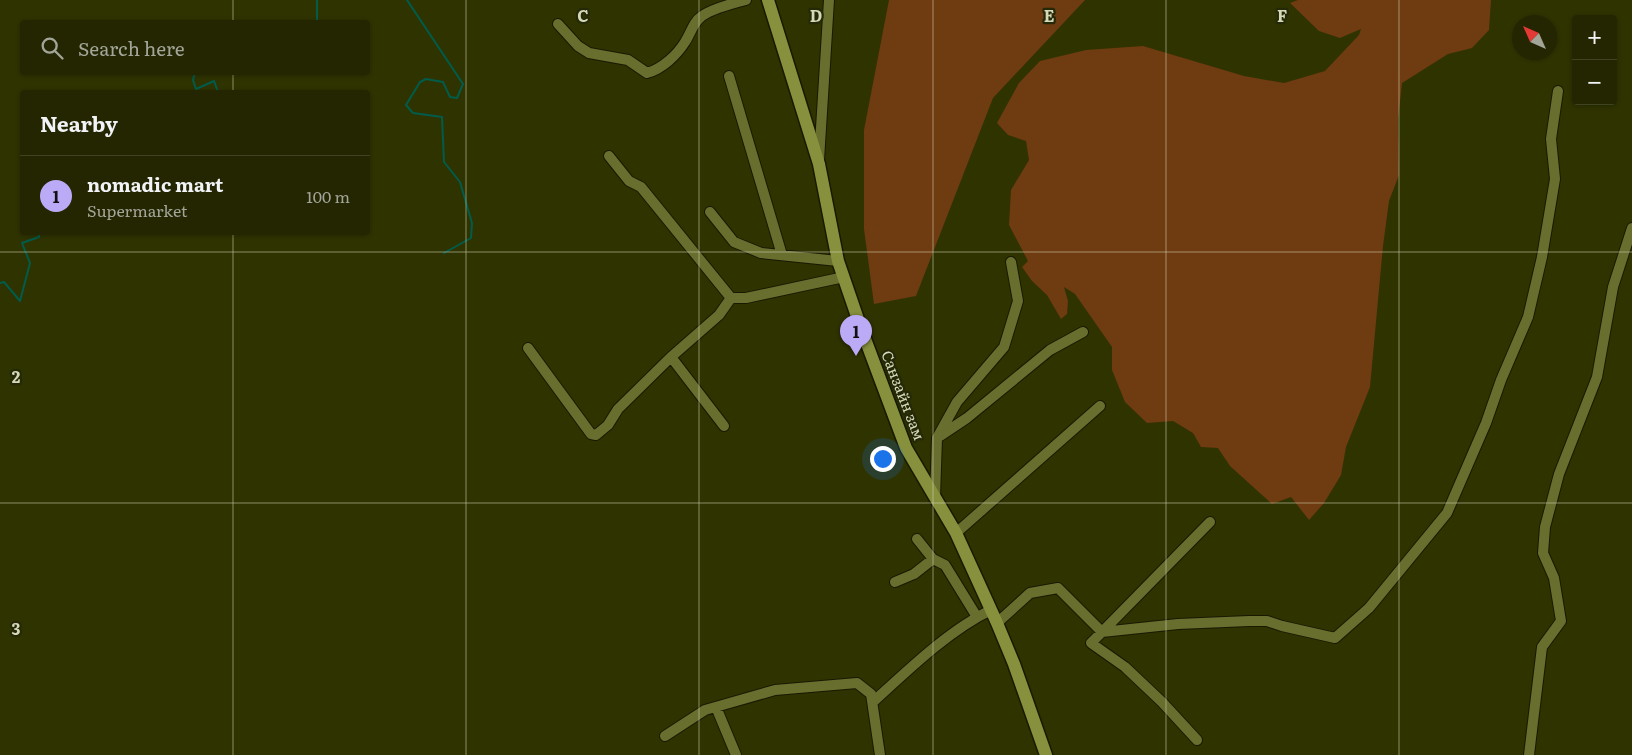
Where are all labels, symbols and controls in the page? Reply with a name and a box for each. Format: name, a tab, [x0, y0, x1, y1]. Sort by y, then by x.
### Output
text: C	[577, 3, 589, 27]
text: D	[810, 3, 822, 27]
text: E	[1044, 3, 1055, 27]
text: F	[1277, 3, 1287, 27]
north arrow	[1512, 15, 1557, 60]
map controls	[1572, 15, 1617, 105]
button: +	[1572, 15, 1617, 60]
search box	[20, 20, 370, 75]
icon: search	[38, 34, 66, 62]
text: Search here	[78, 34, 185, 62]
button: −	[1572, 60, 1617, 105]
text: Nearby	[40, 107, 118, 138]
text: nomadic mart	[87, 170, 223, 198]
text: 1	[53, 184, 59, 208]
text: 100 m	[306, 184, 350, 208]
text: Supermarket	[87, 198, 187, 222]
pin: 1	[840, 315, 872, 356]
street label: Санзайн зам	[876, 347, 932, 443]
text: 2	[12, 364, 21, 388]
your location	[870, 446, 896, 472]
text: 3	[12, 616, 21, 640]

